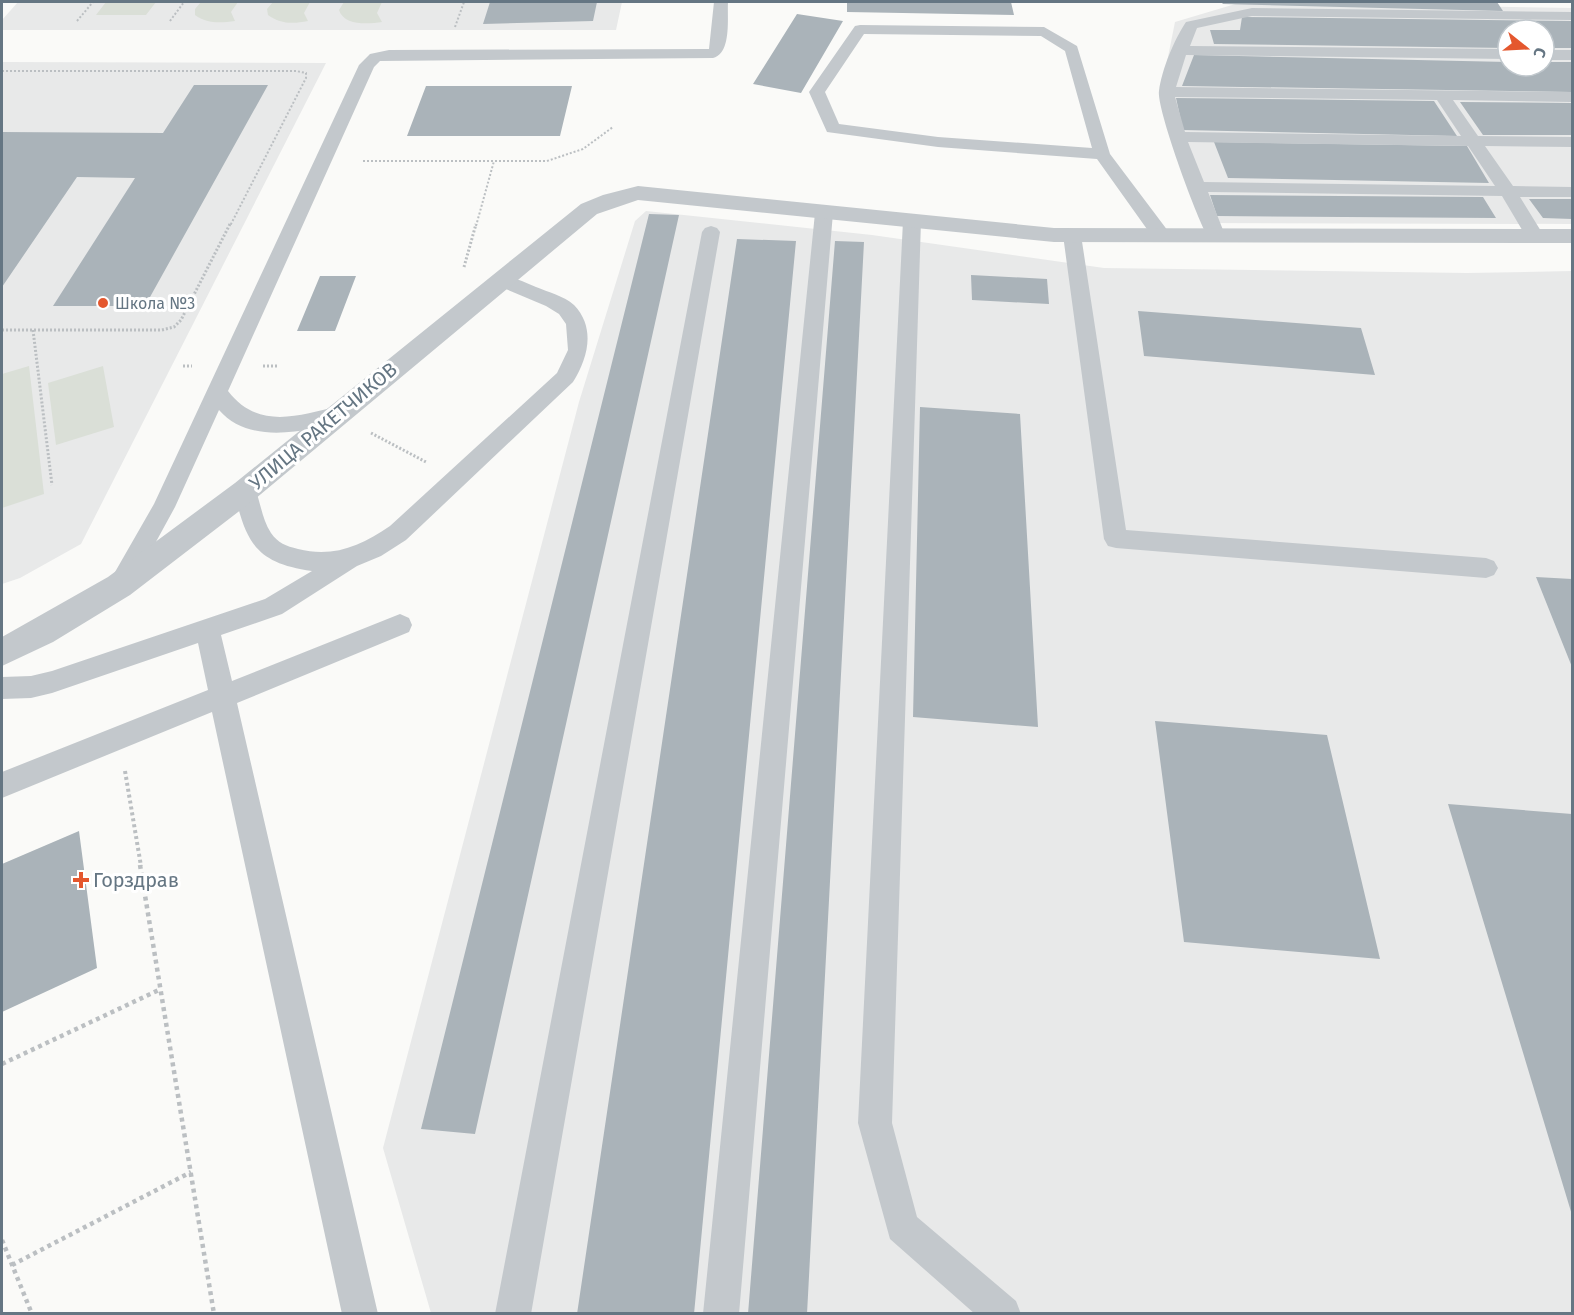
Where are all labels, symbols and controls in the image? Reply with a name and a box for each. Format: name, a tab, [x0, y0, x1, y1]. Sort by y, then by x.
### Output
north arrow	[1496, 18, 1556, 78]
text: С	[1529, 45, 1550, 61]
place label: Школа №3	[115, 294, 195, 313]
marker: Школа №3	[96, 296, 110, 310]
street label: УЛИЦА РАКЕТЧИКОВ	[244, 357, 402, 495]
place label: Горздрав	[93, 868, 179, 892]
marker: Горздрав	[74, 873, 88, 887]

